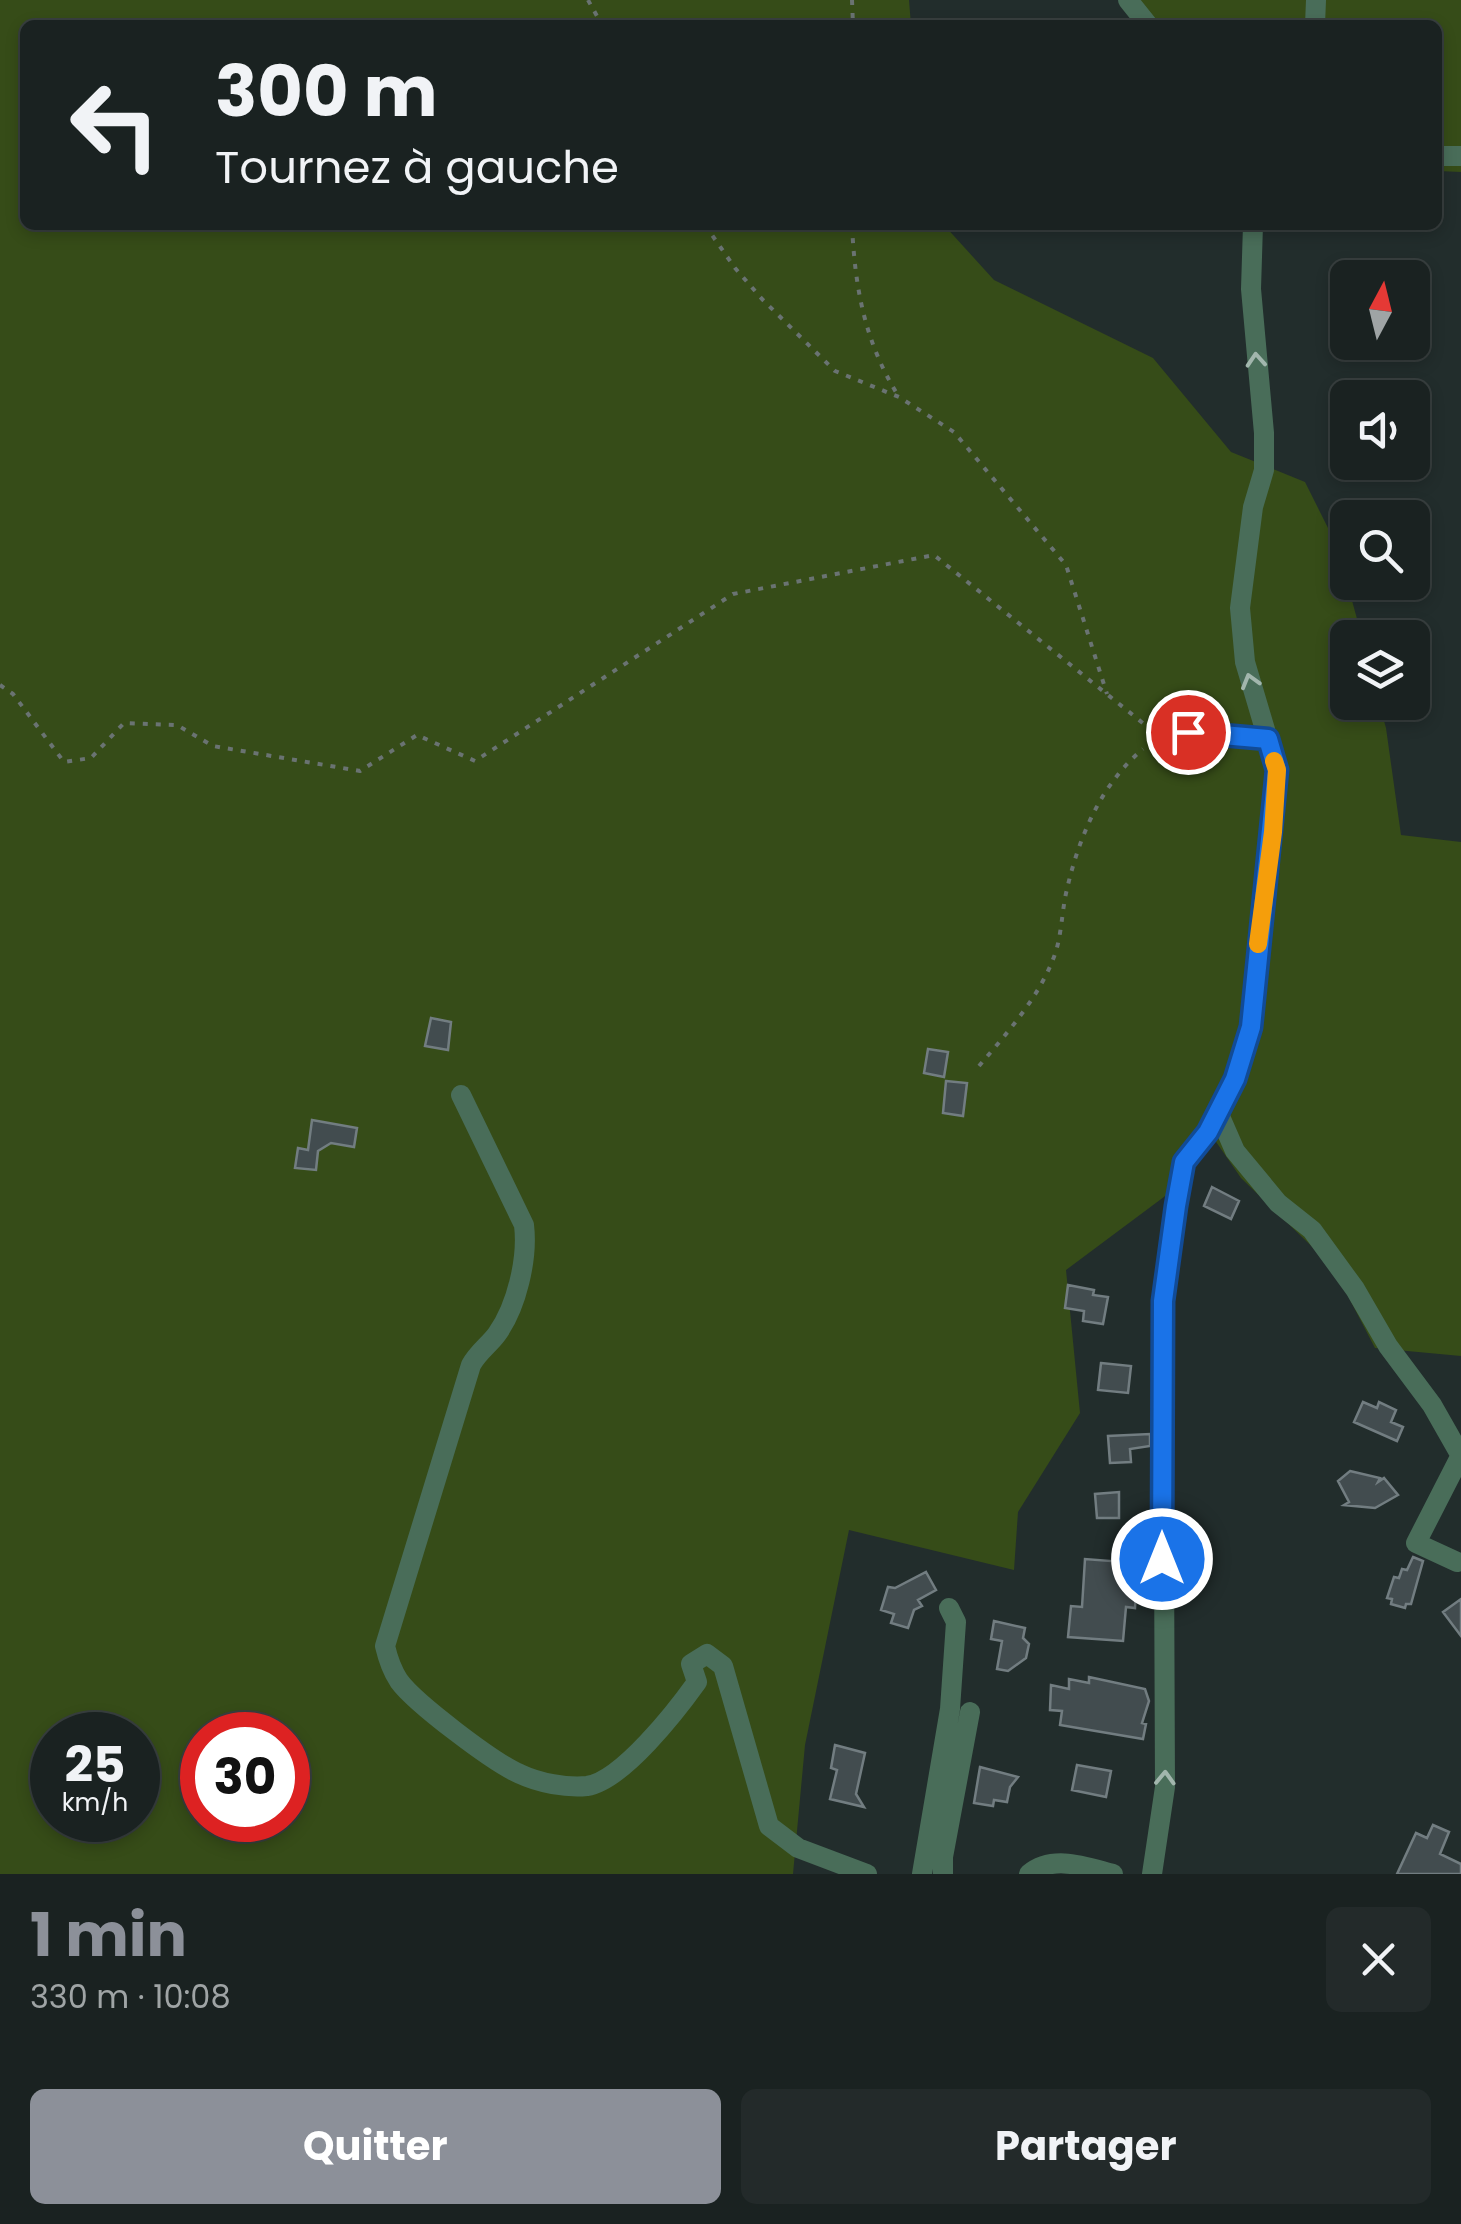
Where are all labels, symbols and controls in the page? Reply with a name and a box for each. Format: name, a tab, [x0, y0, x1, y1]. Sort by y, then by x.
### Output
text: 300 m	[215, 42, 438, 141]
icon: left	[50, 60, 180, 190]
text: Tournez à gauche	[215, 136, 619, 199]
north arrow	[1330, 260, 1430, 360]
map controls	[1330, 260, 1430, 720]
one-way arrow	[1246, 352, 1267, 368]
button: sound	[1330, 380, 1430, 480]
button: search	[1330, 500, 1430, 600]
button: layers	[1330, 620, 1430, 720]
one-way arrow	[1241, 673, 1262, 690]
pin	[1146, 690, 1231, 775]
icon: arrive	[1161, 705, 1216, 760]
position arrow	[1110, 1507, 1214, 1611]
speed limit sign: 30	[180, 1712, 310, 1842]
text: 25	[64, 1729, 126, 1800]
one-way arrow	[1154, 1769, 1175, 1785]
text: km/h	[62, 1785, 128, 1820]
text: 1 min	[30, 1893, 187, 1977]
button: close	[1326, 1907, 1431, 2012]
text: 330 m · 10:08	[30, 1974, 231, 2019]
button: Quitter	[30, 2089, 721, 2204]
button: Partager	[741, 2089, 1431, 2204]

